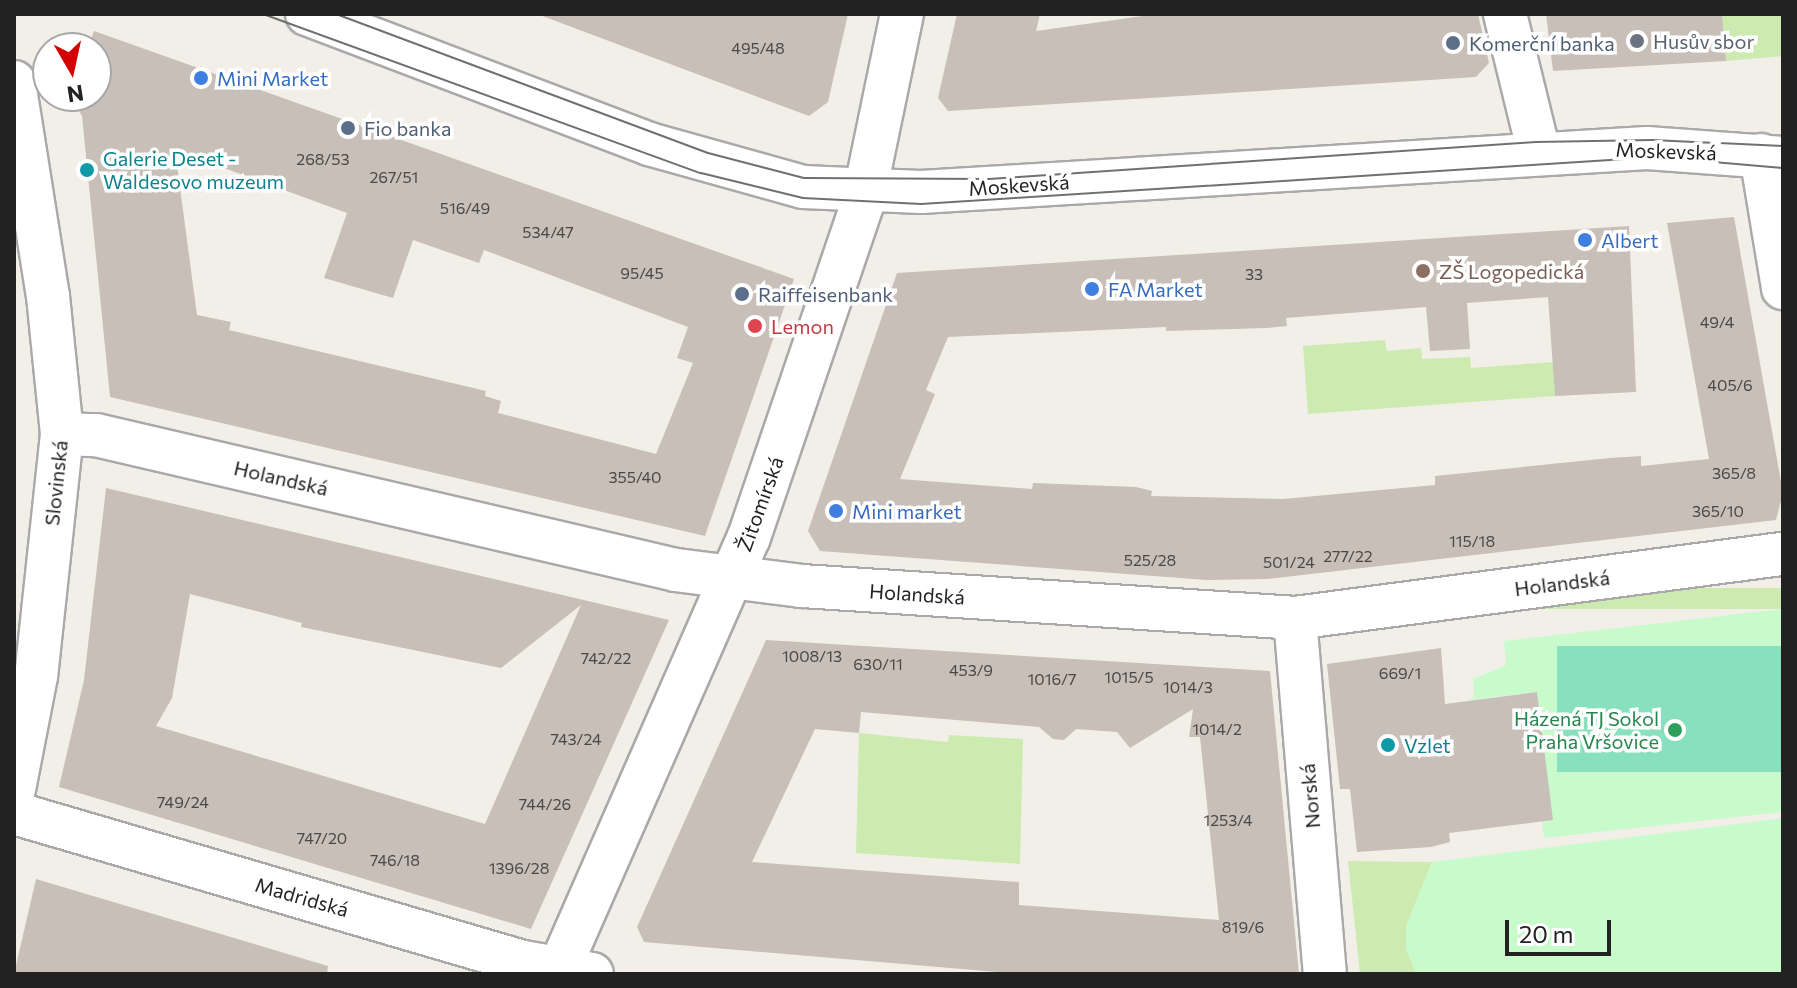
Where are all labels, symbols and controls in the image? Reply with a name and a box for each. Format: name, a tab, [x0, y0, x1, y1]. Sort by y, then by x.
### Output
place label: Husův sbor	[1653, 29, 1754, 53]
place label: Komerční banka	[1469, 31, 1615, 55]
north arrow	[32, 32, 112, 112]
marker: Husův sbor	[1628, 32, 1646, 50]
marker: Komerční banka	[1444, 34, 1462, 52]
house number: 495/48	[731, 38, 785, 58]
place label: Mini Market	[217, 66, 328, 90]
marker: Mini Market	[192, 69, 210, 87]
text: N	[65, 80, 86, 109]
place label: Fio banka	[364, 116, 451, 140]
marker: Fio banka	[339, 119, 357, 137]
street label: Moskevská	[1615, 137, 1717, 165]
place label: Galerie Deset - Waldesovo muzeum	[103, 146, 284, 193]
house number: 268/53	[296, 149, 350, 169]
marker: Galerie Deset - Waldesovo muzeum	[78, 161, 96, 179]
house number: 267/51	[370, 167, 418, 187]
street label: Moskevská	[968, 170, 1070, 200]
house number: 516/49	[440, 198, 490, 218]
house number: 534/47	[522, 222, 574, 242]
place label: Albert	[1601, 228, 1658, 252]
marker: Albert	[1576, 231, 1594, 249]
place label: ZŠ Logopedická	[1439, 259, 1584, 283]
marker: ZŠ Logopedická	[1414, 262, 1432, 280]
house number: 95/45	[620, 263, 664, 283]
house number: 33	[1245, 264, 1263, 284]
place label: FA Market	[1108, 277, 1203, 301]
marker: FA Market	[1083, 280, 1101, 298]
place label: Raiffeisenbank	[758, 282, 893, 306]
marker: Raiffeisenbank	[733, 285, 751, 303]
house number: 49/4	[1700, 312, 1734, 332]
place label: Lemon	[771, 314, 834, 338]
marker: Lemon	[746, 317, 764, 335]
house number: 405/6	[1707, 375, 1753, 395]
street label: Slovinská	[40, 439, 72, 527]
street label: Žitomírská	[732, 453, 788, 555]
street label: Holandská	[232, 456, 330, 500]
house number: 365/8	[1712, 463, 1756, 483]
house number: 355/40	[608, 467, 662, 487]
place label: Mini market	[852, 499, 962, 523]
house number: 365/10	[1692, 501, 1744, 521]
marker: Mini market	[827, 502, 845, 520]
house number: 115/18	[1449, 531, 1495, 551]
house number: 277/22	[1323, 546, 1373, 566]
house number: 525/28	[1124, 550, 1176, 570]
house number: 501/24	[1263, 552, 1315, 572]
street label: Holandská	[1513, 565, 1611, 601]
street label: Holandská	[868, 579, 966, 609]
house number: 1008/13	[782, 646, 842, 666]
house number: 742/22	[581, 648, 631, 668]
house number: 630/11	[853, 654, 903, 674]
house number: 453/9	[949, 660, 993, 680]
house number: 669/1	[1379, 663, 1421, 683]
house number: 1015/5	[1104, 667, 1154, 687]
house number: 1016/7	[1027, 669, 1077, 689]
house number: 1014/3	[1163, 677, 1213, 697]
place label: Házená TJ Sokol Praha Vršovice	[1514, 706, 1659, 753]
house number: 1014/2	[1192, 719, 1242, 739]
marker: Házená TJ Sokol Praha Vršovice	[1666, 721, 1684, 739]
house number: 743/24	[550, 729, 602, 749]
place label: Vzlet	[1404, 733, 1451, 757]
marker: Vzlet	[1379, 736, 1397, 754]
street label: Norská	[1295, 763, 1325, 829]
house number: 749/24	[157, 792, 209, 812]
house number: 744/26	[519, 794, 571, 814]
house number: 1253/4	[1203, 810, 1253, 830]
house number: 747/20	[297, 828, 347, 848]
house number: 746/18	[370, 850, 420, 870]
house number: 1396/28	[489, 858, 549, 878]
street label: Madridská	[253, 872, 351, 922]
scale bar	[1509, 904, 1615, 954]
house number: 819/6	[1222, 917, 1264, 937]
text: 20 m	[1519, 919, 1573, 948]

